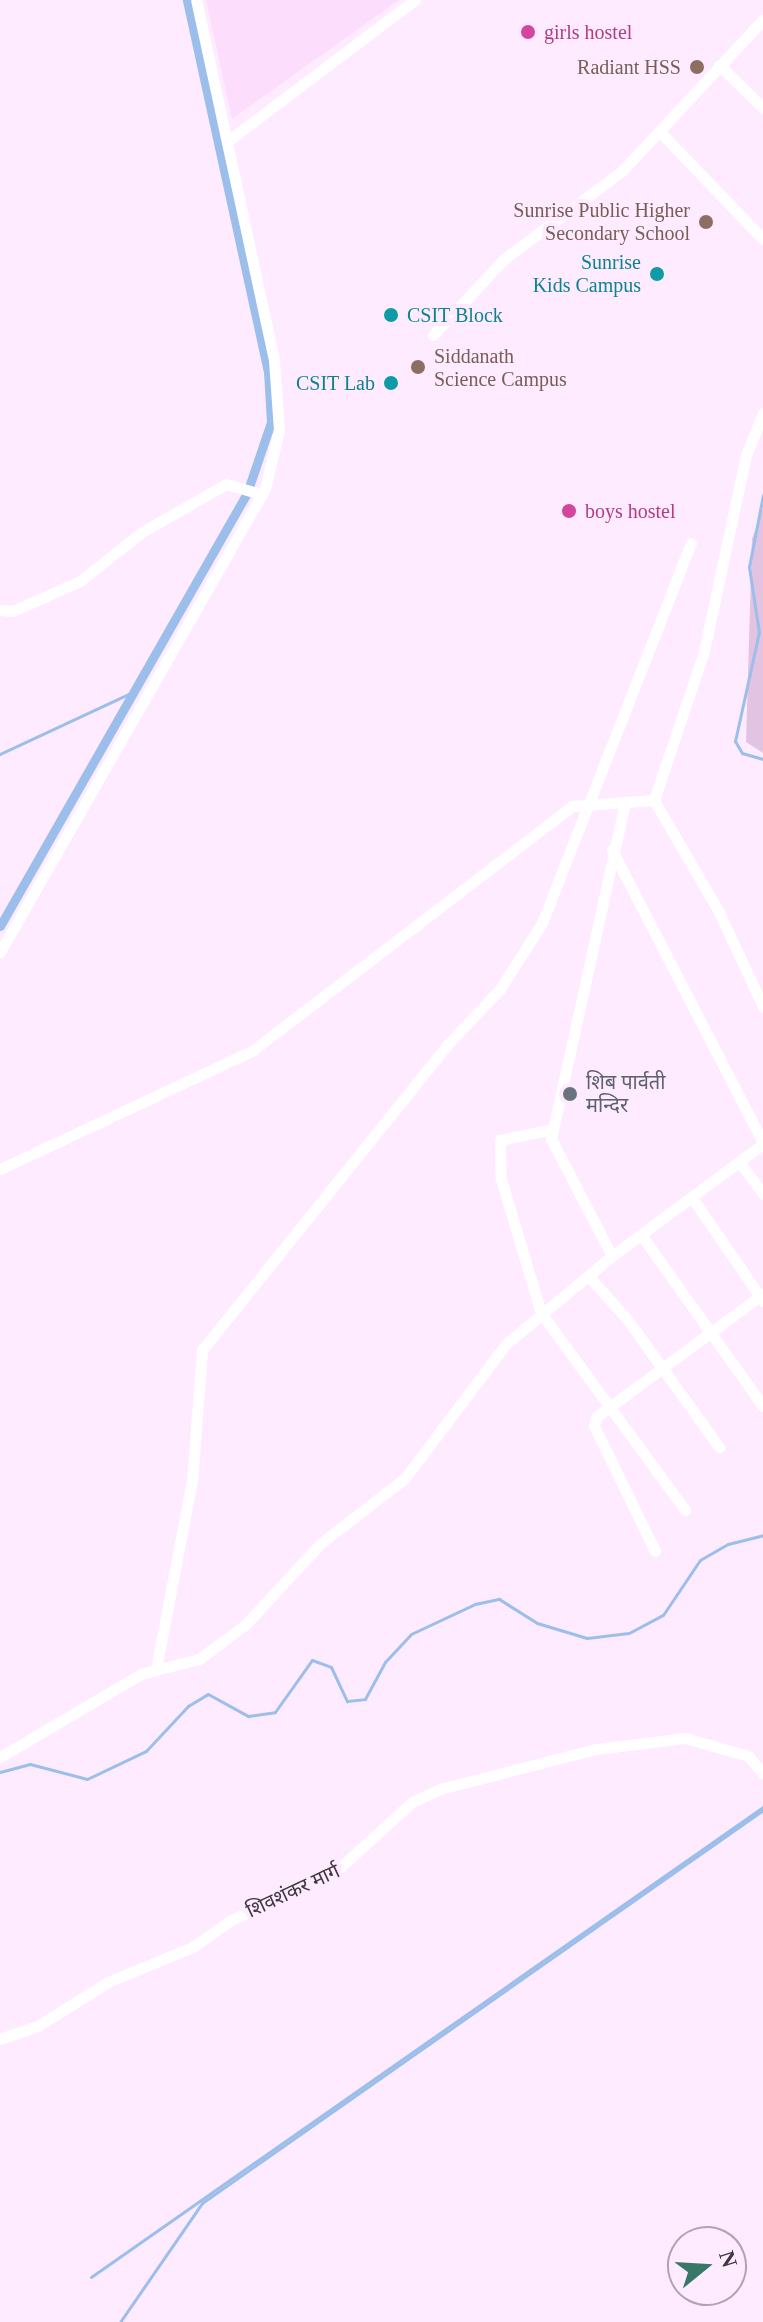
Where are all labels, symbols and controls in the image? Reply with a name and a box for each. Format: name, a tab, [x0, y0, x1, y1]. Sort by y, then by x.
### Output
place label: girls hostel	[544, 20, 632, 44]
marker: girls hostel	[519, 23, 537, 41]
place label: Radiant HSS	[577, 55, 681, 79]
marker: Radiant HSS	[688, 58, 706, 76]
place label: Sunrise Public Higher Secondary School	[513, 198, 690, 245]
marker: Sunrise Public Higher Secondary School	[697, 213, 715, 231]
place label: Sunrise Kids Campus	[533, 250, 641, 297]
marker: Sunrise Kids Campus	[648, 265, 666, 283]
place label: CSIT Block	[407, 303, 503, 327]
marker: CSIT Block	[382, 306, 400, 324]
place label: Siddanath Science Campus	[434, 344, 567, 391]
marker: Siddanath Science Campus	[409, 358, 427, 376]
place label: CSIT Lab	[296, 371, 375, 395]
marker: CSIT Lab	[382, 374, 400, 392]
place label: boys hostel	[585, 499, 676, 523]
marker: boys hostel	[560, 502, 578, 520]
place label: शिब पार्वती मन्दिर	[586, 1070, 665, 1117]
marker: शिब पार्वती मन्दिर	[561, 1085, 579, 1103]
street label: शिवशंकर मार्ग	[242, 1859, 344, 1923]
north arrow	[667, 2226, 747, 2306]
text: N	[714, 2248, 743, 2270]

